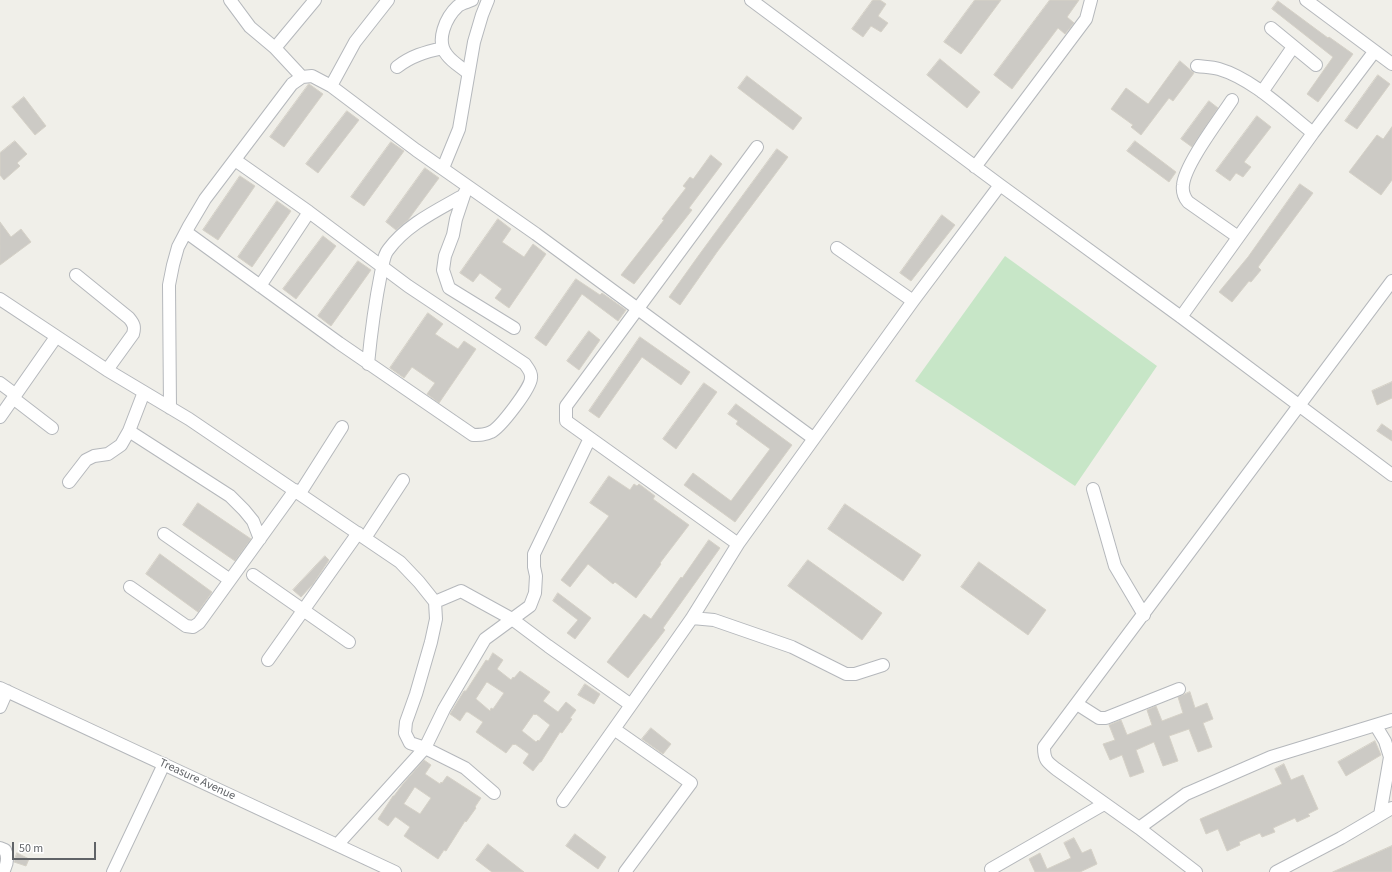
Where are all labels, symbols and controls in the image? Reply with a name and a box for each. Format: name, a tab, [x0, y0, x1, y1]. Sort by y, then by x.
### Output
street label: Treasure Avenue	[156, 756, 238, 804]
scale bar	[14, 834, 98, 860]
text: 50 m	[19, 840, 43, 857]

